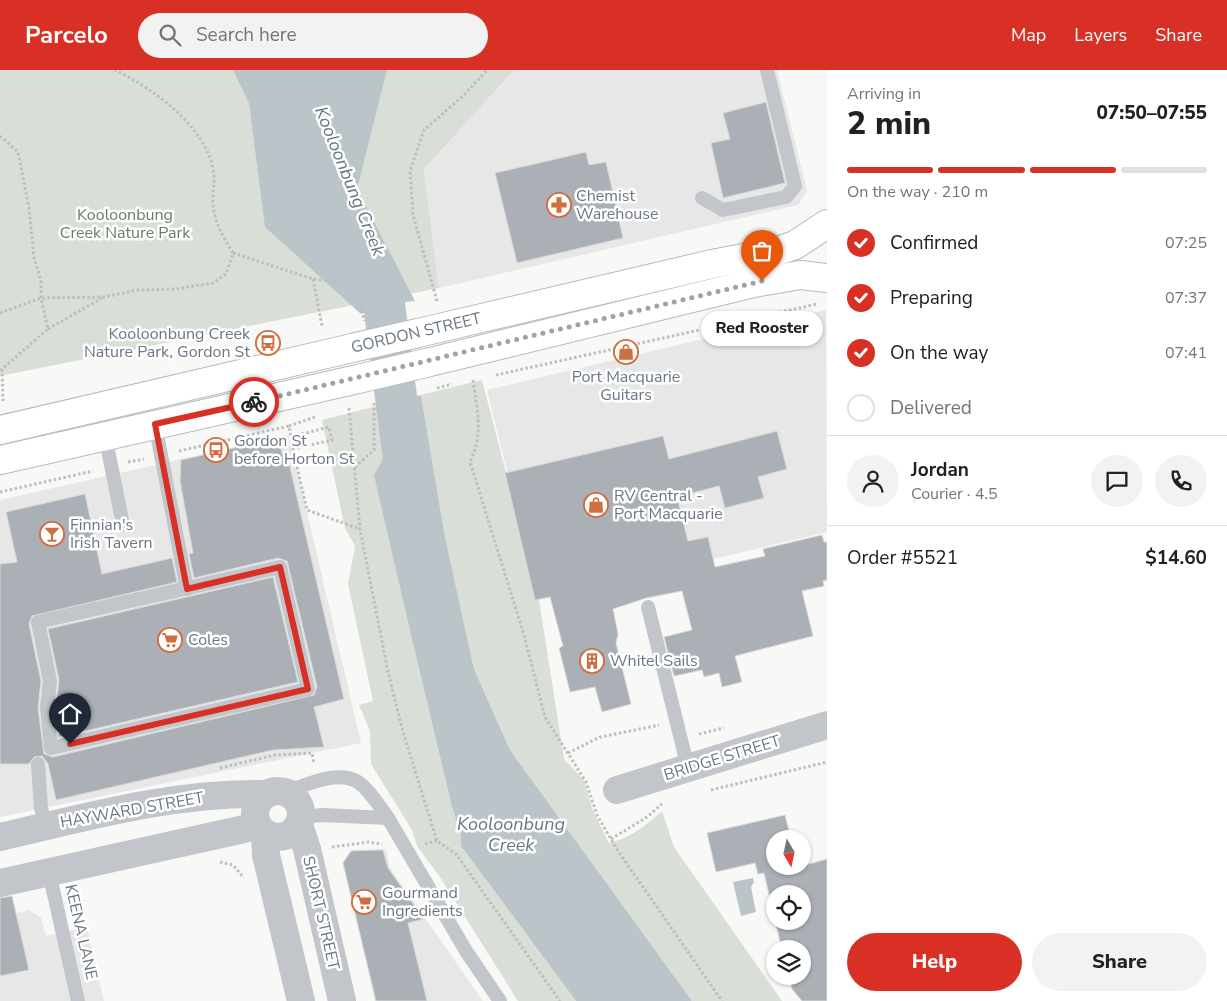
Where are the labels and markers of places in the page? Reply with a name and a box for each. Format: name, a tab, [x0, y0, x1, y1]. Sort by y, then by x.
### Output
place label: Chemist Warehouse	[576, 185, 658, 225]
pharmacy icon: Chemist Warehouse	[546, 192, 572, 218]
pin	[741, 230, 783, 281]
callout: Red Rooster	[701, 311, 823, 346]
place label: Kooloonbung Creek Nature Park, Gordon St	[84, 323, 251, 363]
bus stop icon: Kooloonbung Creek Nature Park, Gordon St	[255, 330, 281, 356]
shop icon: Port Macquarie Guitars	[613, 339, 639, 365]
place label: Port Macquarie Guitars	[572, 366, 680, 406]
place label: Gordon St before Horton St	[234, 430, 355, 470]
bus stop icon: Gordon St before Horton St	[203, 437, 229, 463]
place label: RV Central - Port Macquarie	[614, 485, 723, 525]
shop icon: RV Central - Port Macquarie	[583, 492, 609, 518]
place label: Finnian's Irish Tavern	[70, 514, 153, 554]
bar icon: Finnian's Irish Tavern	[39, 521, 65, 547]
supermarket icon: Coles	[157, 627, 183, 653]
place label: Coles	[188, 629, 228, 651]
building icon: Whitel Sails	[579, 648, 605, 674]
place label: Whitel Sails	[610, 650, 698, 672]
pin	[49, 693, 91, 744]
place label: Gourmand Ingredients	[382, 882, 463, 922]
supermarket icon: Gourmand Ingredients	[351, 889, 377, 915]

